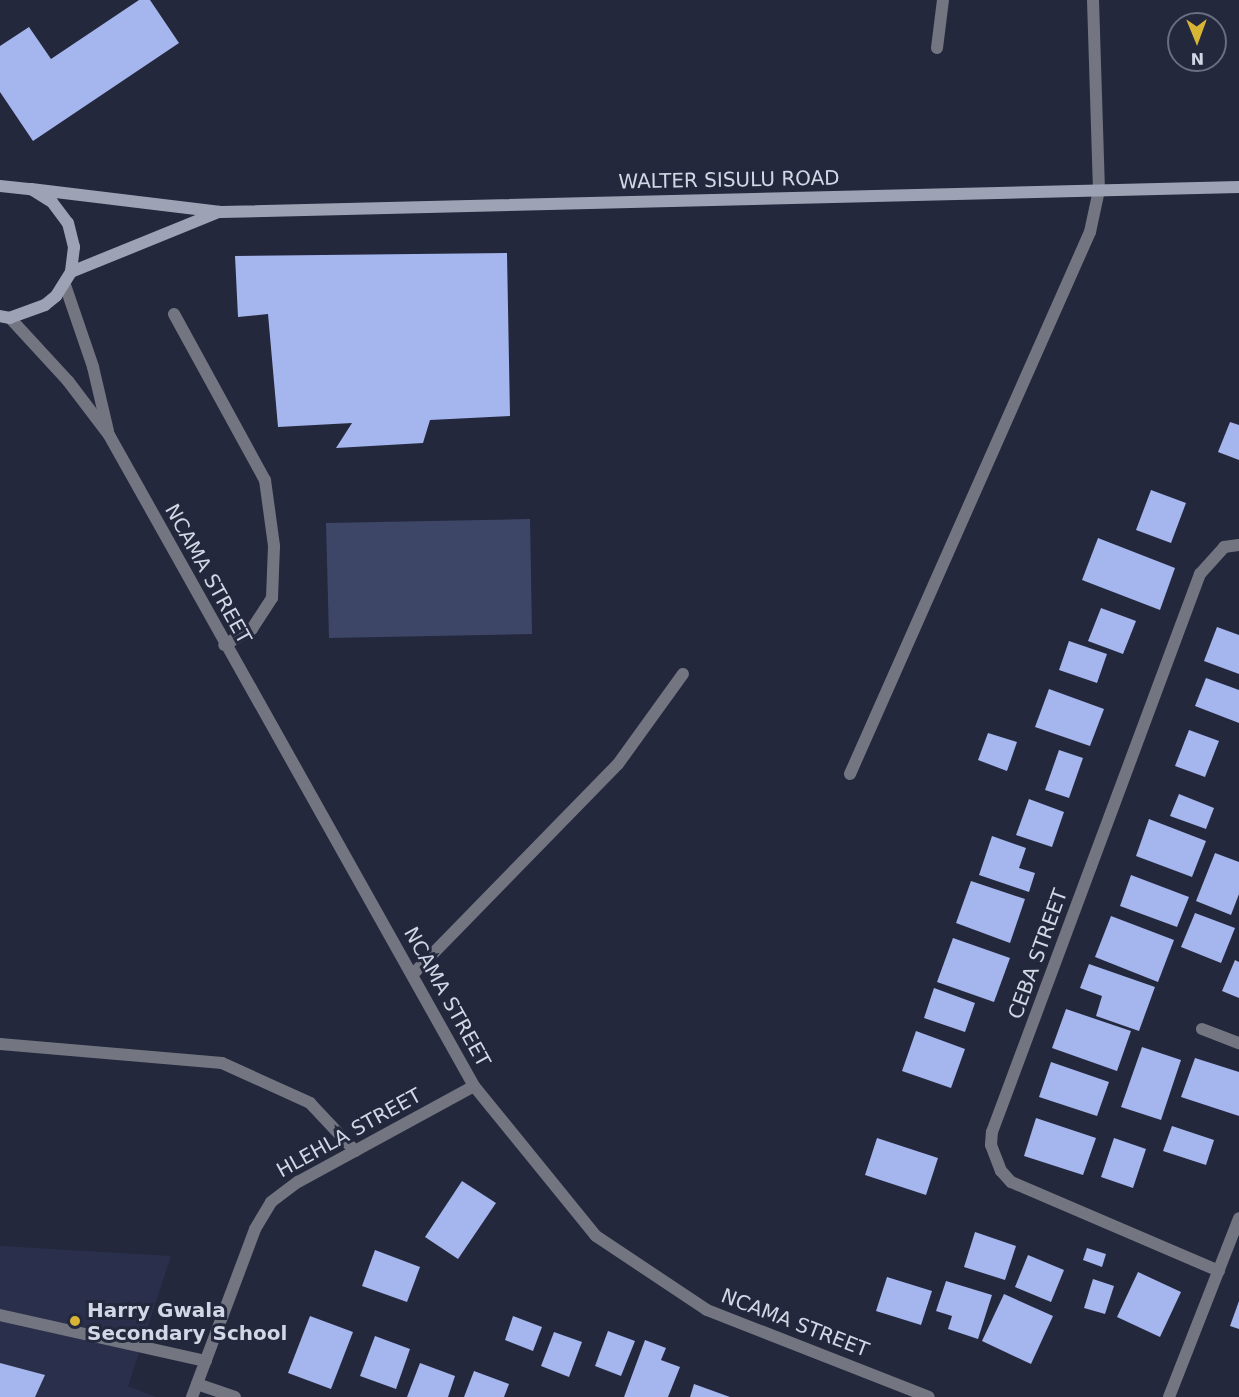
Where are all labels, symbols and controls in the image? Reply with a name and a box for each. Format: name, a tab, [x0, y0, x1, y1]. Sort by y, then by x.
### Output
north arrow	[1167, 12, 1227, 72]
text: N	[1190, 49, 1204, 68]
street label: WALTER SISULU ROAD	[618, 166, 840, 194]
street label: NCAMA STREET	[160, 500, 256, 648]
street label: CEBA STREET	[1003, 886, 1073, 1022]
street label: NCAMA STREET	[399, 923, 495, 1071]
street label: HLEHLA STREET	[272, 1083, 426, 1183]
street label: NCAMA STREET	[718, 1284, 872, 1362]
place label: Harry Gwala Secondary School	[87, 1298, 287, 1345]
marker: Harry Gwala Secondary School	[68, 1314, 82, 1328]

